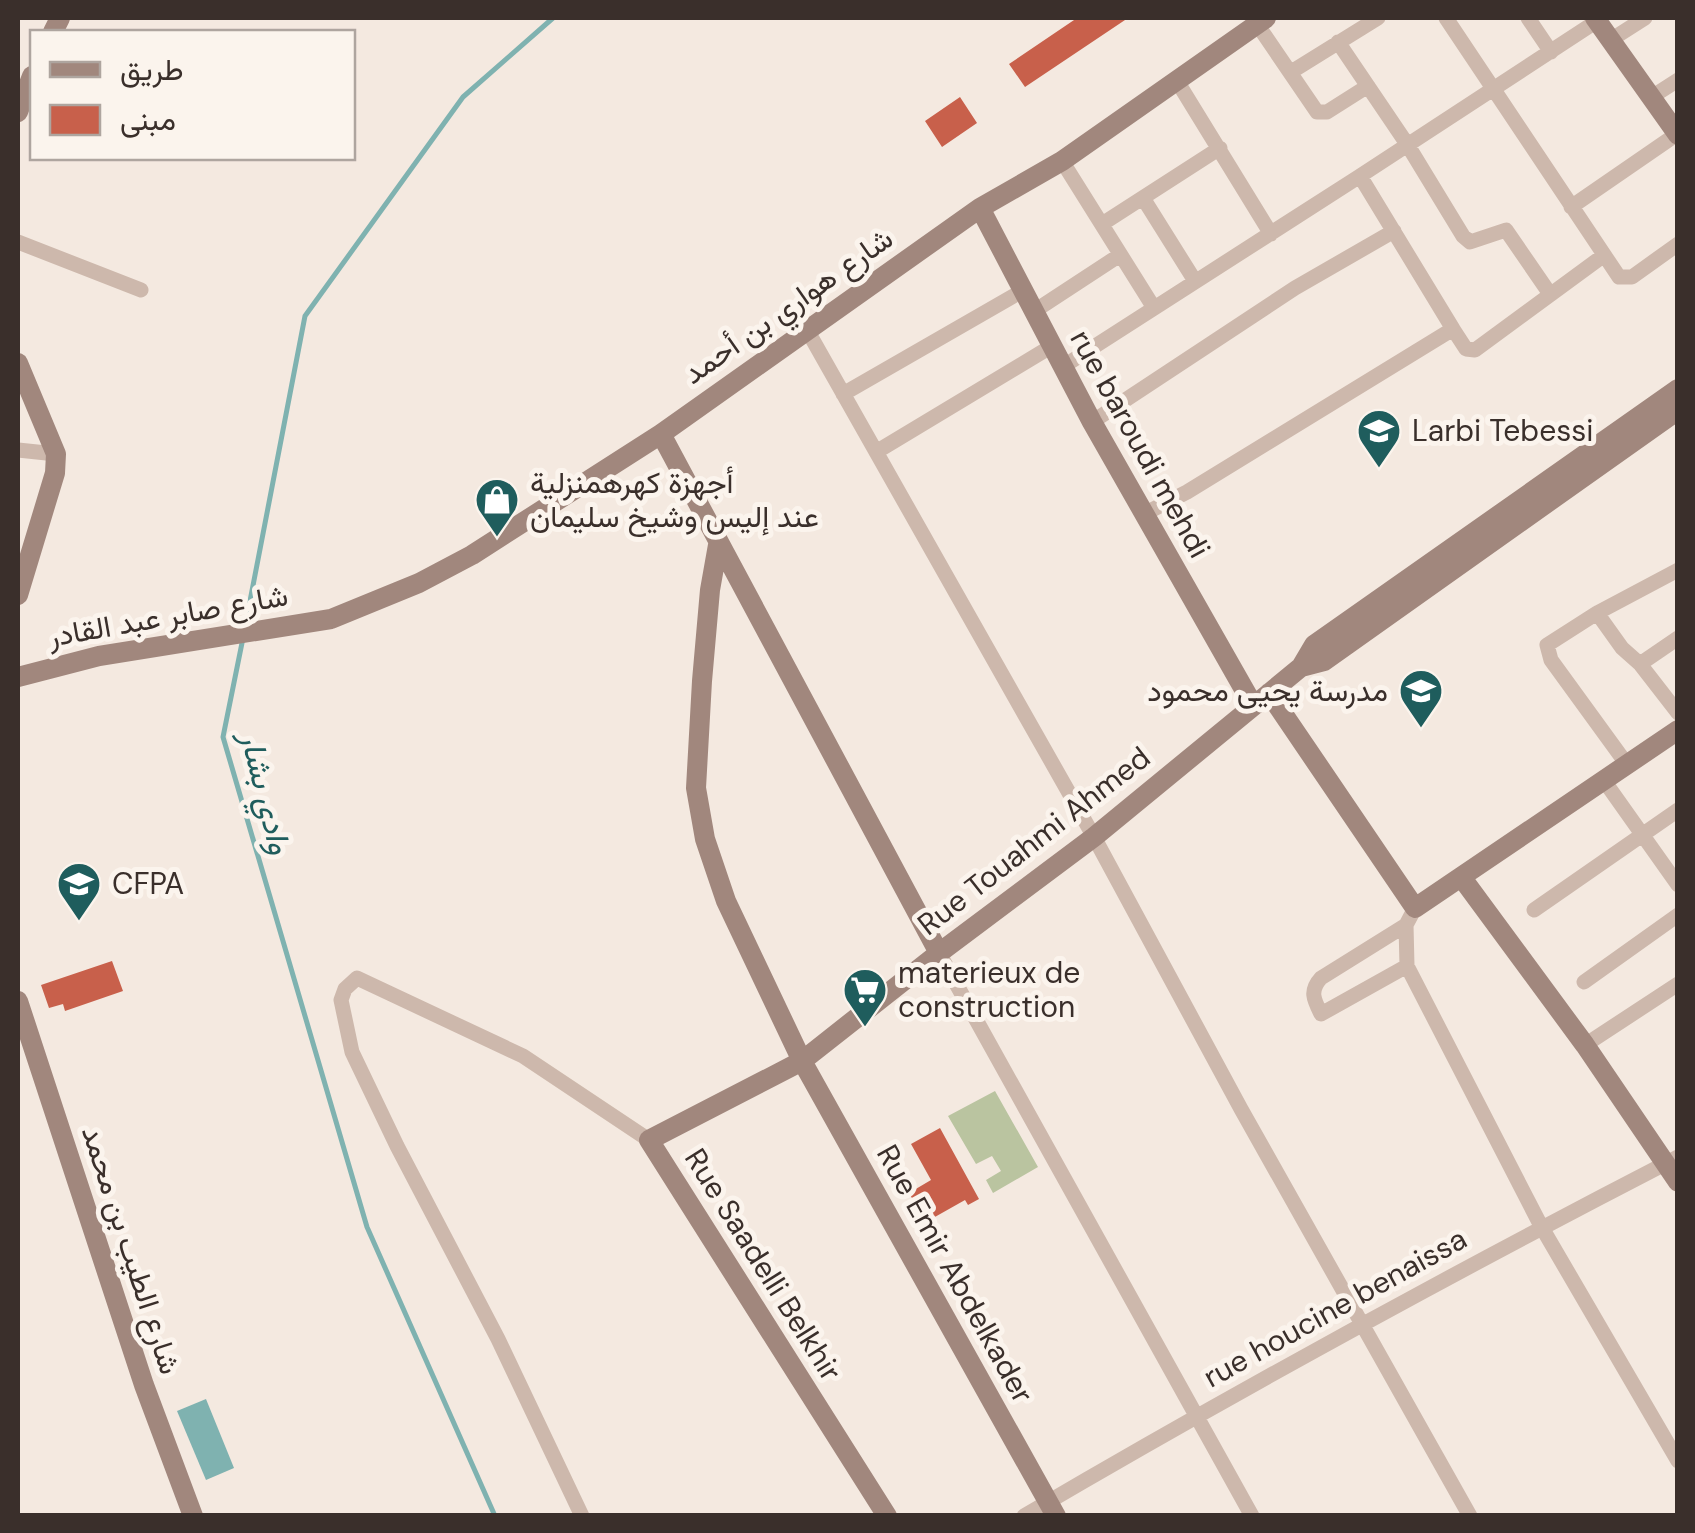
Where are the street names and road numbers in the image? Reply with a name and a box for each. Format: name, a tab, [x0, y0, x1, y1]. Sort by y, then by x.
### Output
street label: شارع هواري بن أحمد	[675, 219, 903, 397]
street label: rue baroudi mehdi	[1062, 323, 1219, 565]
street label: شارع صابر عبد القادر	[44, 575, 291, 657]
street label: Rue Touahmi Ahmed	[910, 738, 1158, 944]
street label: شارع الطيب بن محمد	[72, 1121, 190, 1379]
street label: Rue Emir Abdelkader	[868, 1138, 1043, 1410]
street label: Rue Saadelli Belkhir	[676, 1141, 851, 1388]
street label: rue houcine benaissa	[1196, 1219, 1473, 1396]

